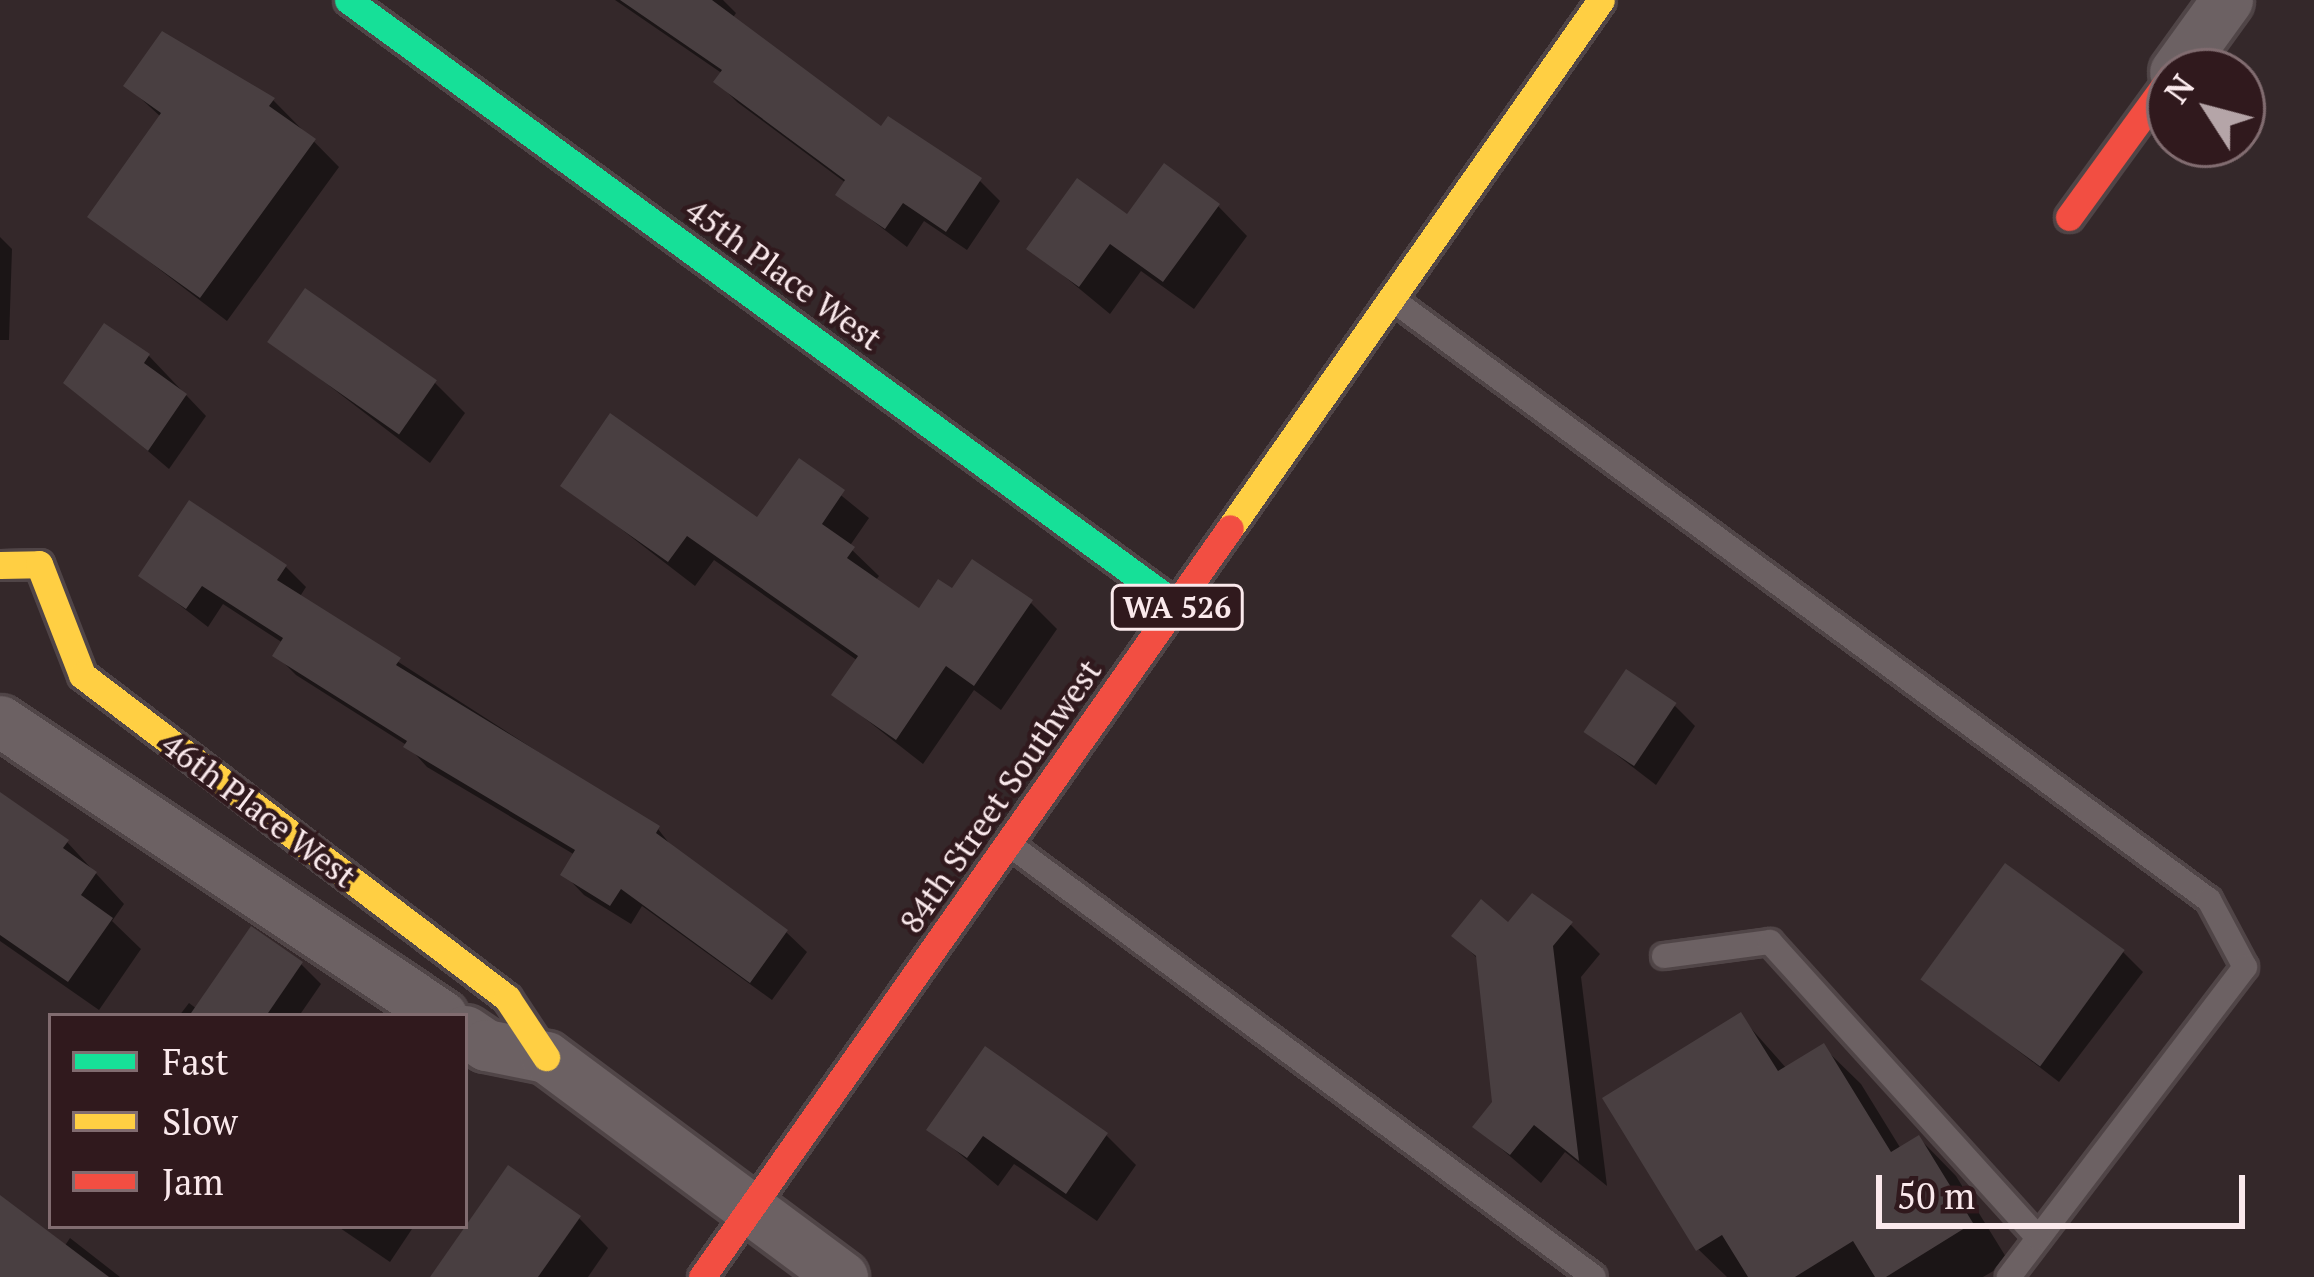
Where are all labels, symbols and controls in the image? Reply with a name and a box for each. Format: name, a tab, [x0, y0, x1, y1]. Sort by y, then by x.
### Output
north arrow	[2146, 48, 2266, 168]
text: N	[2154, 66, 2204, 111]
street label: 45th Place West	[678, 190, 890, 358]
road number: WA 526	[1108, 583, 1246, 631]
street label: 84th Street Southwest	[891, 652, 1109, 940]
street label: 46th Place West	[154, 724, 364, 896]
legend	[48, 1013, 468, 1229]
text: Fast	[162, 1038, 229, 1085]
text: Slow	[162, 1098, 238, 1145]
scale bar	[1882, 1151, 2251, 1225]
text: Jam	[162, 1158, 224, 1205]
text: 50 m	[1897, 1172, 1975, 1219]

